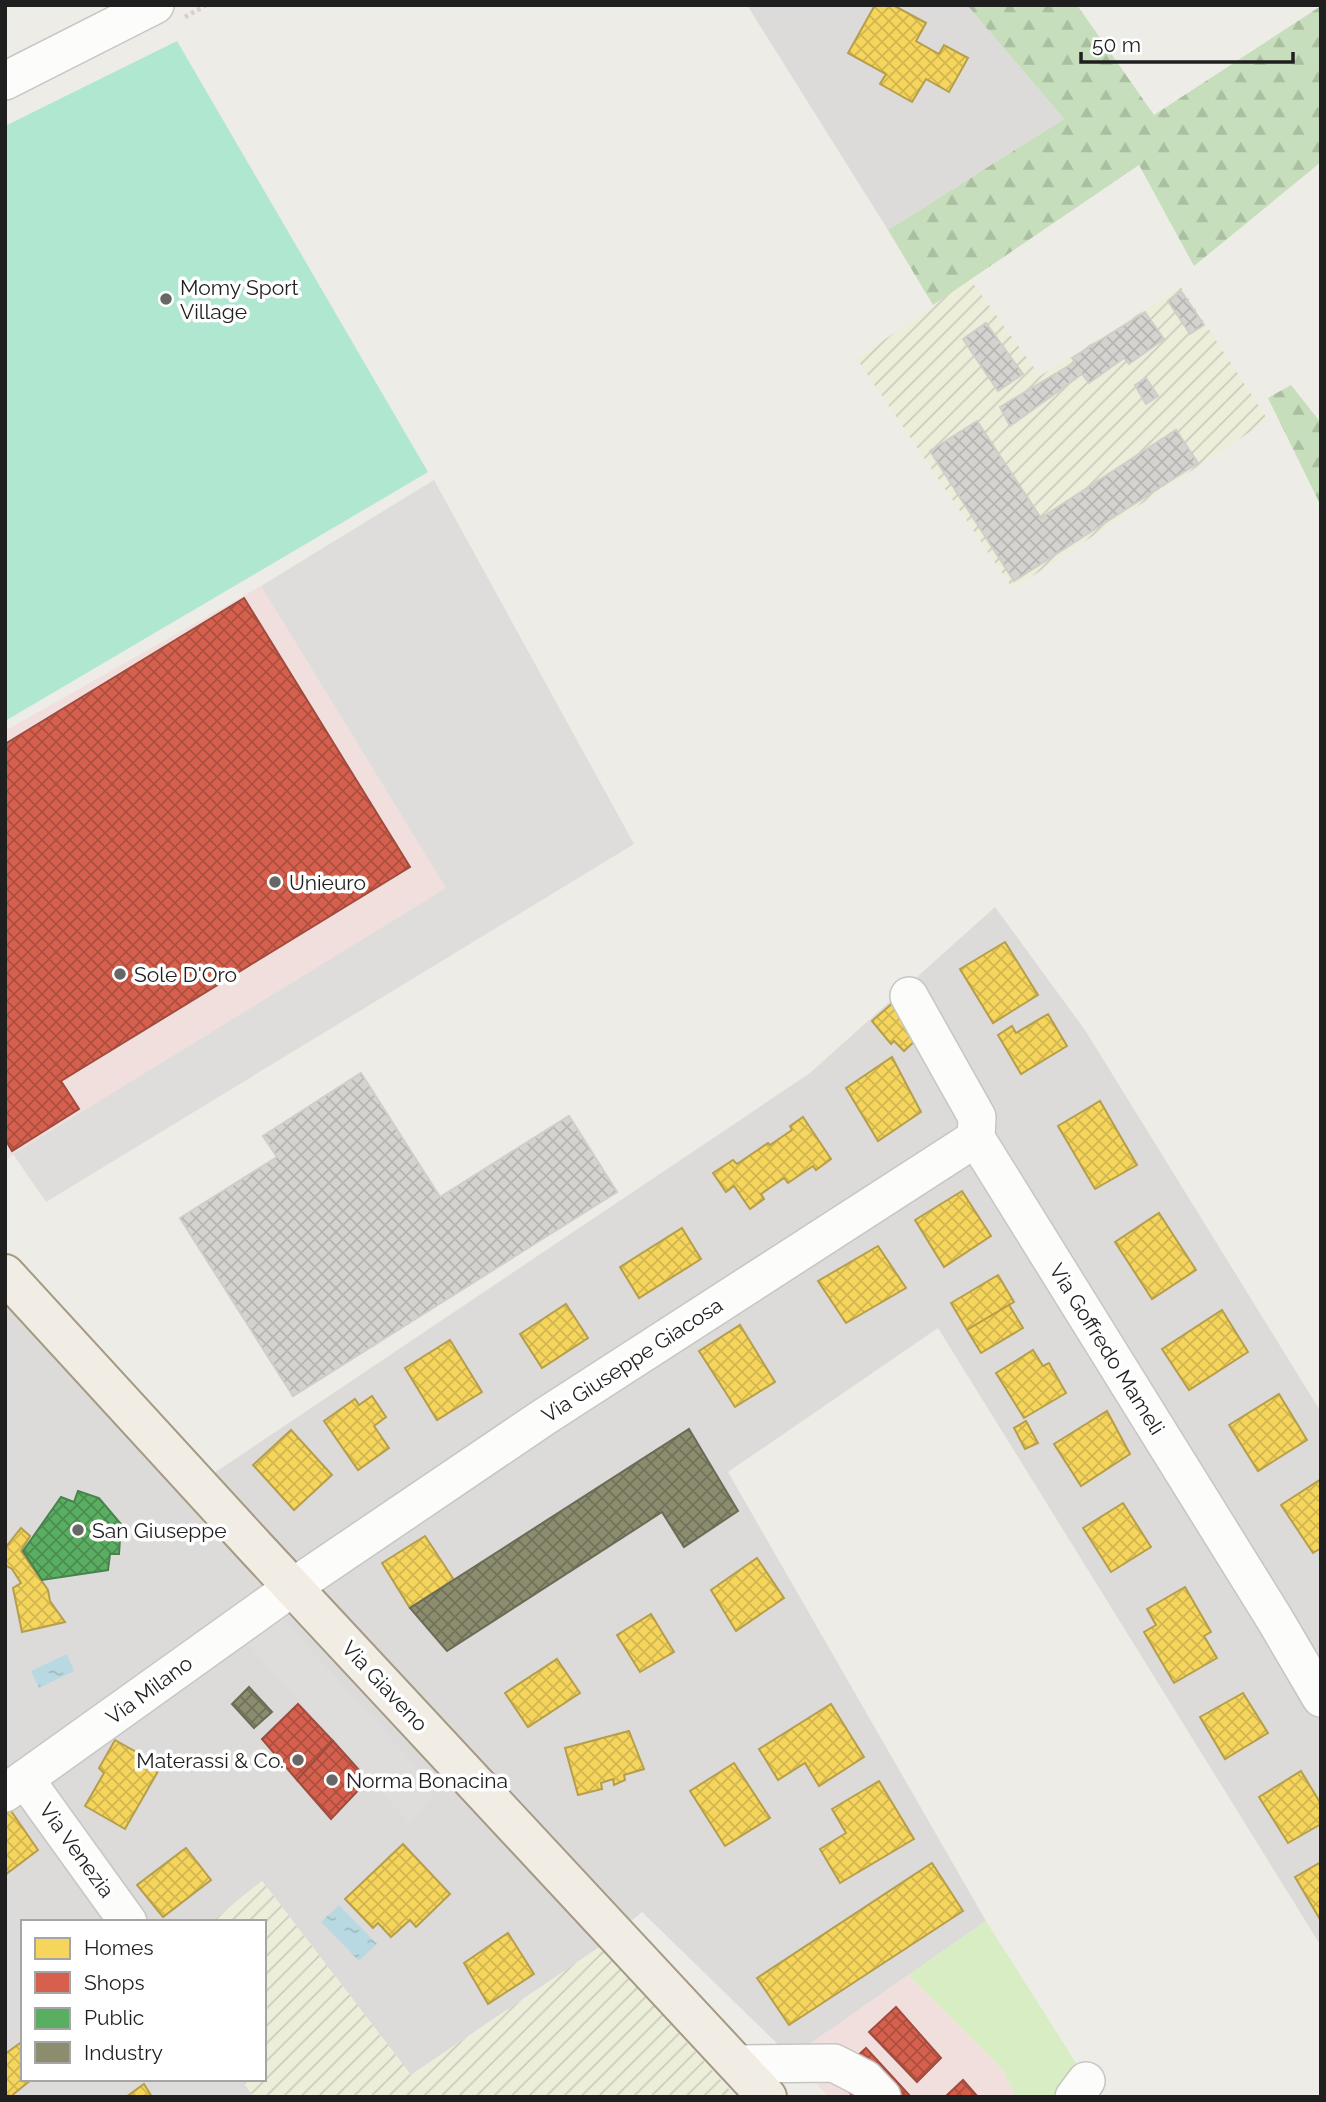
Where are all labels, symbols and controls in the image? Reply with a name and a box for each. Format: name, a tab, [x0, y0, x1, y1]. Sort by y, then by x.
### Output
scale bar	[1081, 21, 1293, 65]
text: 50 m	[1092, 32, 1141, 57]
place label: Momy Sport Village	[180, 275, 299, 324]
marker: Momy Sport Village	[158, 291, 174, 307]
place label: Unieuro	[289, 870, 366, 895]
marker: Unieuro	[267, 874, 283, 890]
place label: Sole D'Oro	[134, 962, 237, 987]
marker: Sole D'Oro	[112, 966, 128, 982]
street label: Via Goffredo Mameli	[1044, 1259, 1170, 1439]
street label: Via Giuseppe Giacosa	[537, 1292, 727, 1428]
place label: San Giuseppe	[92, 1518, 227, 1543]
marker: San Giuseppe	[70, 1522, 86, 1538]
street label: Via Giaveno	[337, 1636, 433, 1736]
street label: Via Milano	[101, 1650, 197, 1730]
place label: Materassi & Co.	[136, 1748, 284, 1773]
marker: Materassi & Co.	[290, 1752, 306, 1768]
place label: Norma Bonacina	[346, 1768, 508, 1793]
marker: Norma Bonacina	[324, 1772, 340, 1788]
street label: Via Venezia	[34, 1798, 120, 1902]
legend	[21, 1920, 266, 2081]
text: Homes	[84, 1935, 154, 1960]
text: Shops	[84, 1970, 145, 1995]
text: Public	[84, 2005, 144, 2030]
text: Industry	[84, 2040, 163, 2065]

